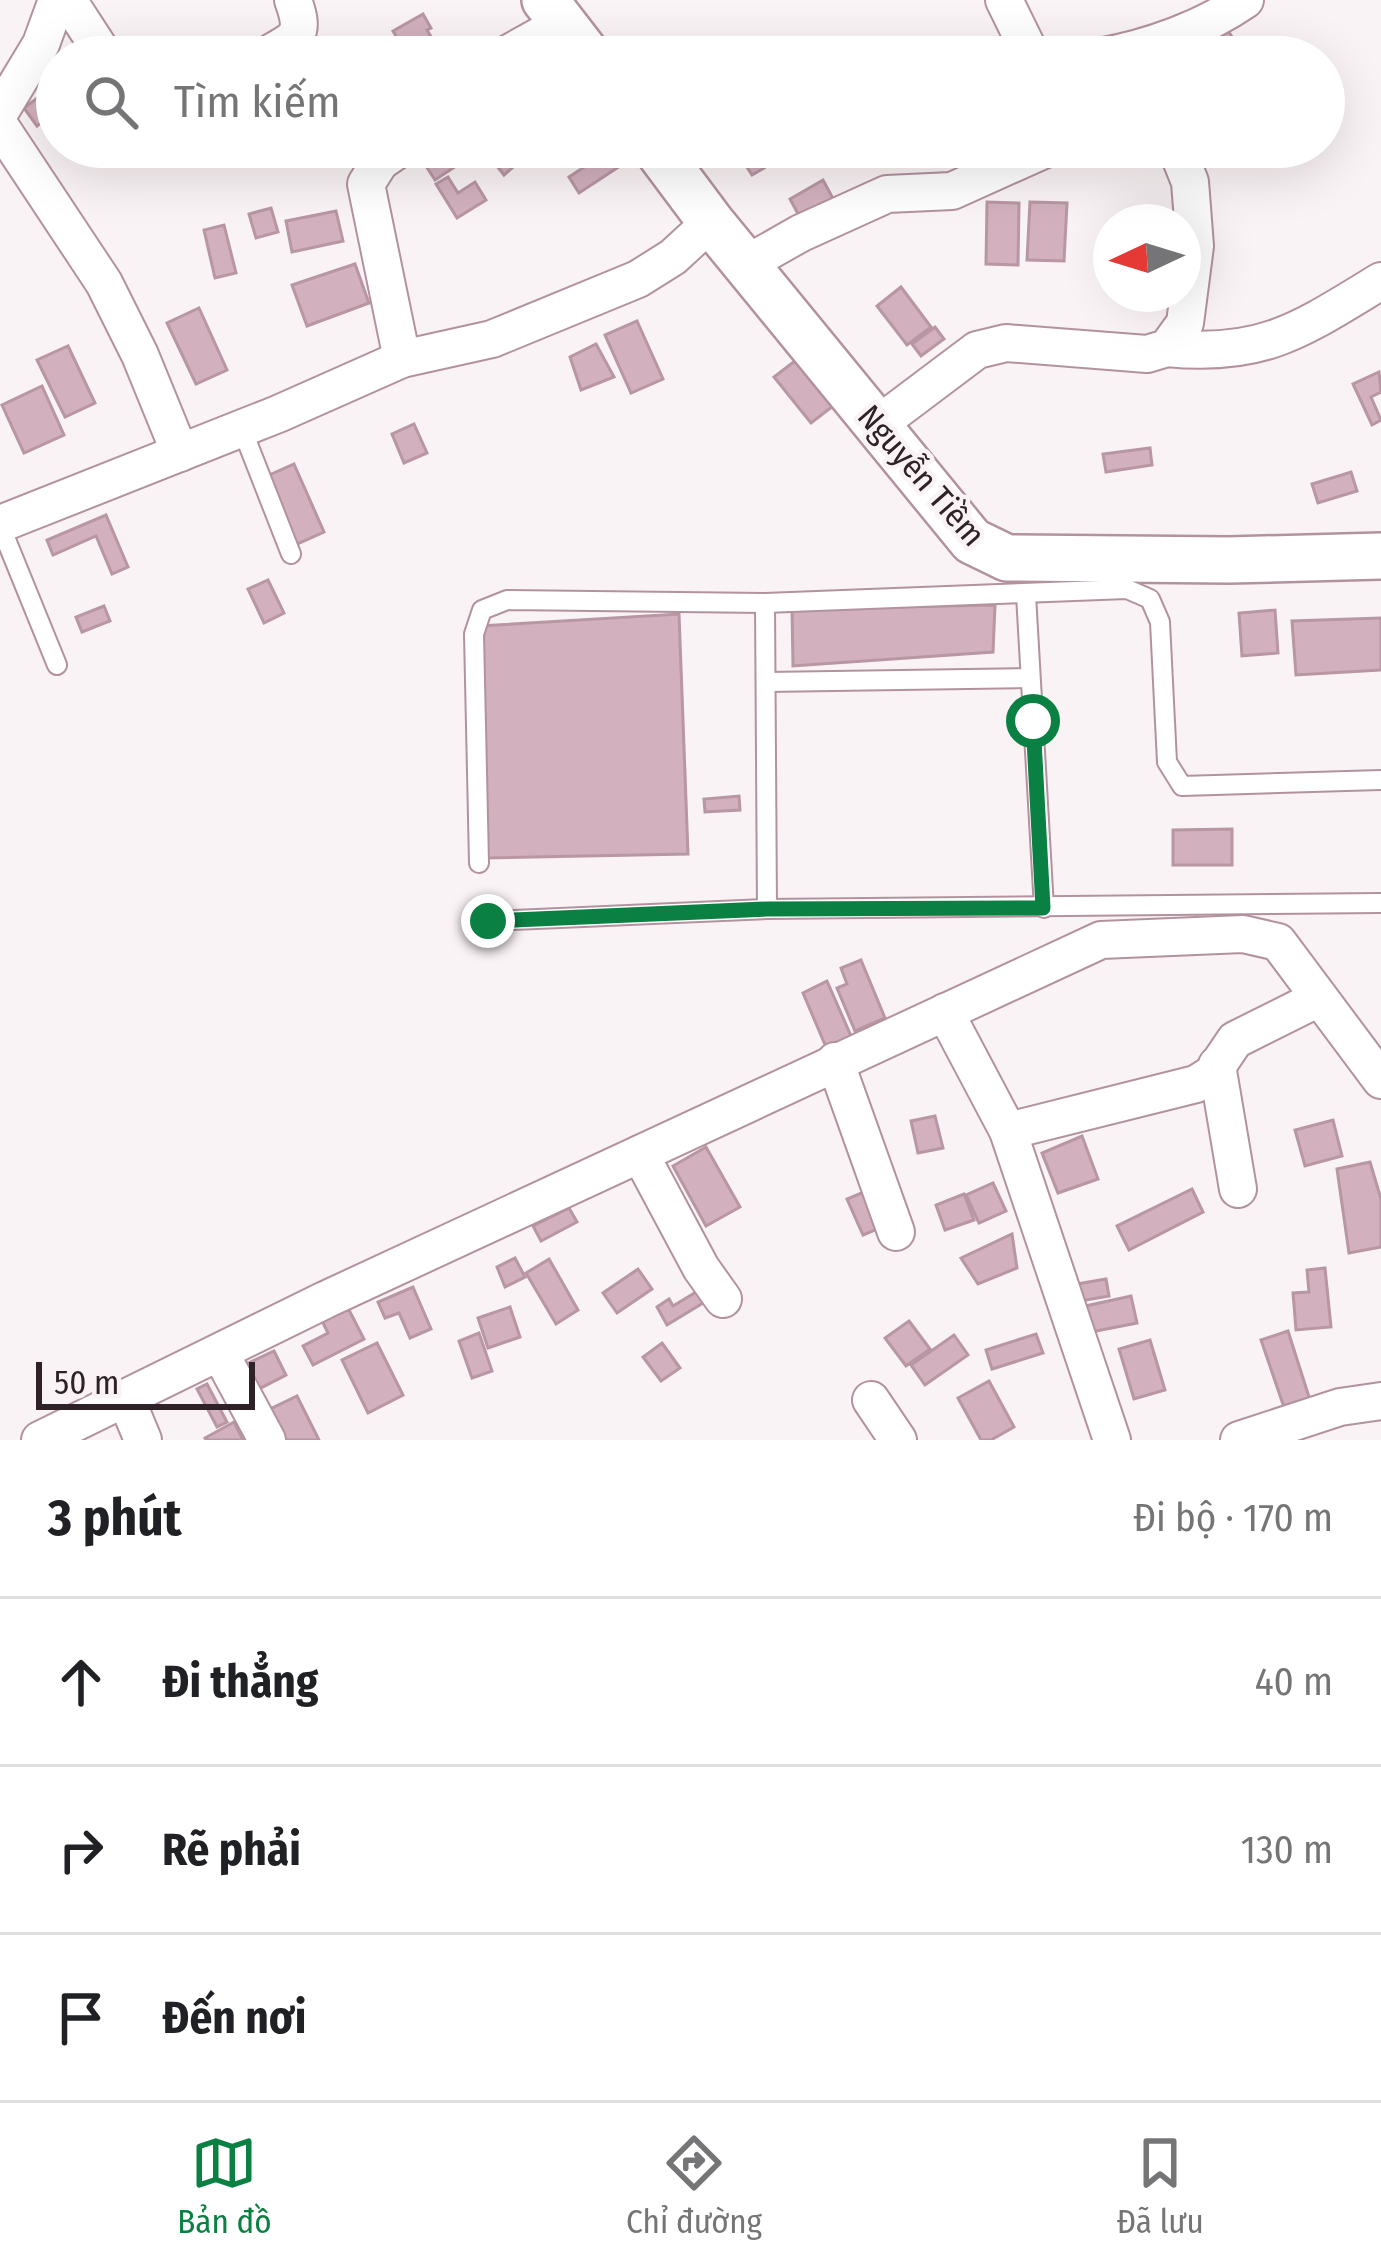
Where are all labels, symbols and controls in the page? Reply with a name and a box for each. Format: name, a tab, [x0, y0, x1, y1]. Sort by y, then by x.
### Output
search box	[36, 36, 1345, 168]
icon: search	[78, 69, 144, 135]
text: Tìm kiếm	[174, 75, 341, 129]
north arrow	[1093, 204, 1201, 312]
street label: Nguyễn Tiềm	[849, 397, 993, 554]
route start	[1006, 694, 1060, 748]
route end	[461, 894, 515, 948]
scale bar	[36, 1356, 255, 1409]
text: 50 m	[54, 1363, 119, 1403]
text: 3 phút	[48, 1487, 182, 1549]
text: Đi bộ · 170 m	[1133, 1495, 1333, 1541]
icon: ahead	[48, 1649, 114, 1715]
text: Đi thẳng	[162, 1655, 318, 1709]
text: 40 m	[1255, 1659, 1333, 1705]
icon: right	[48, 1817, 114, 1883]
text: Rẽ phải	[162, 1823, 301, 1877]
text: 130 m	[1241, 1827, 1333, 1873]
icon: arrive	[48, 1985, 114, 2051]
text: Đến nơi	[162, 1991, 306, 2045]
tab: Bản đồ	[177, 2130, 272, 2242]
tab: Chỉ đường	[626, 2130, 762, 2242]
tab: Đã lưu	[1116, 2130, 1204, 2242]

